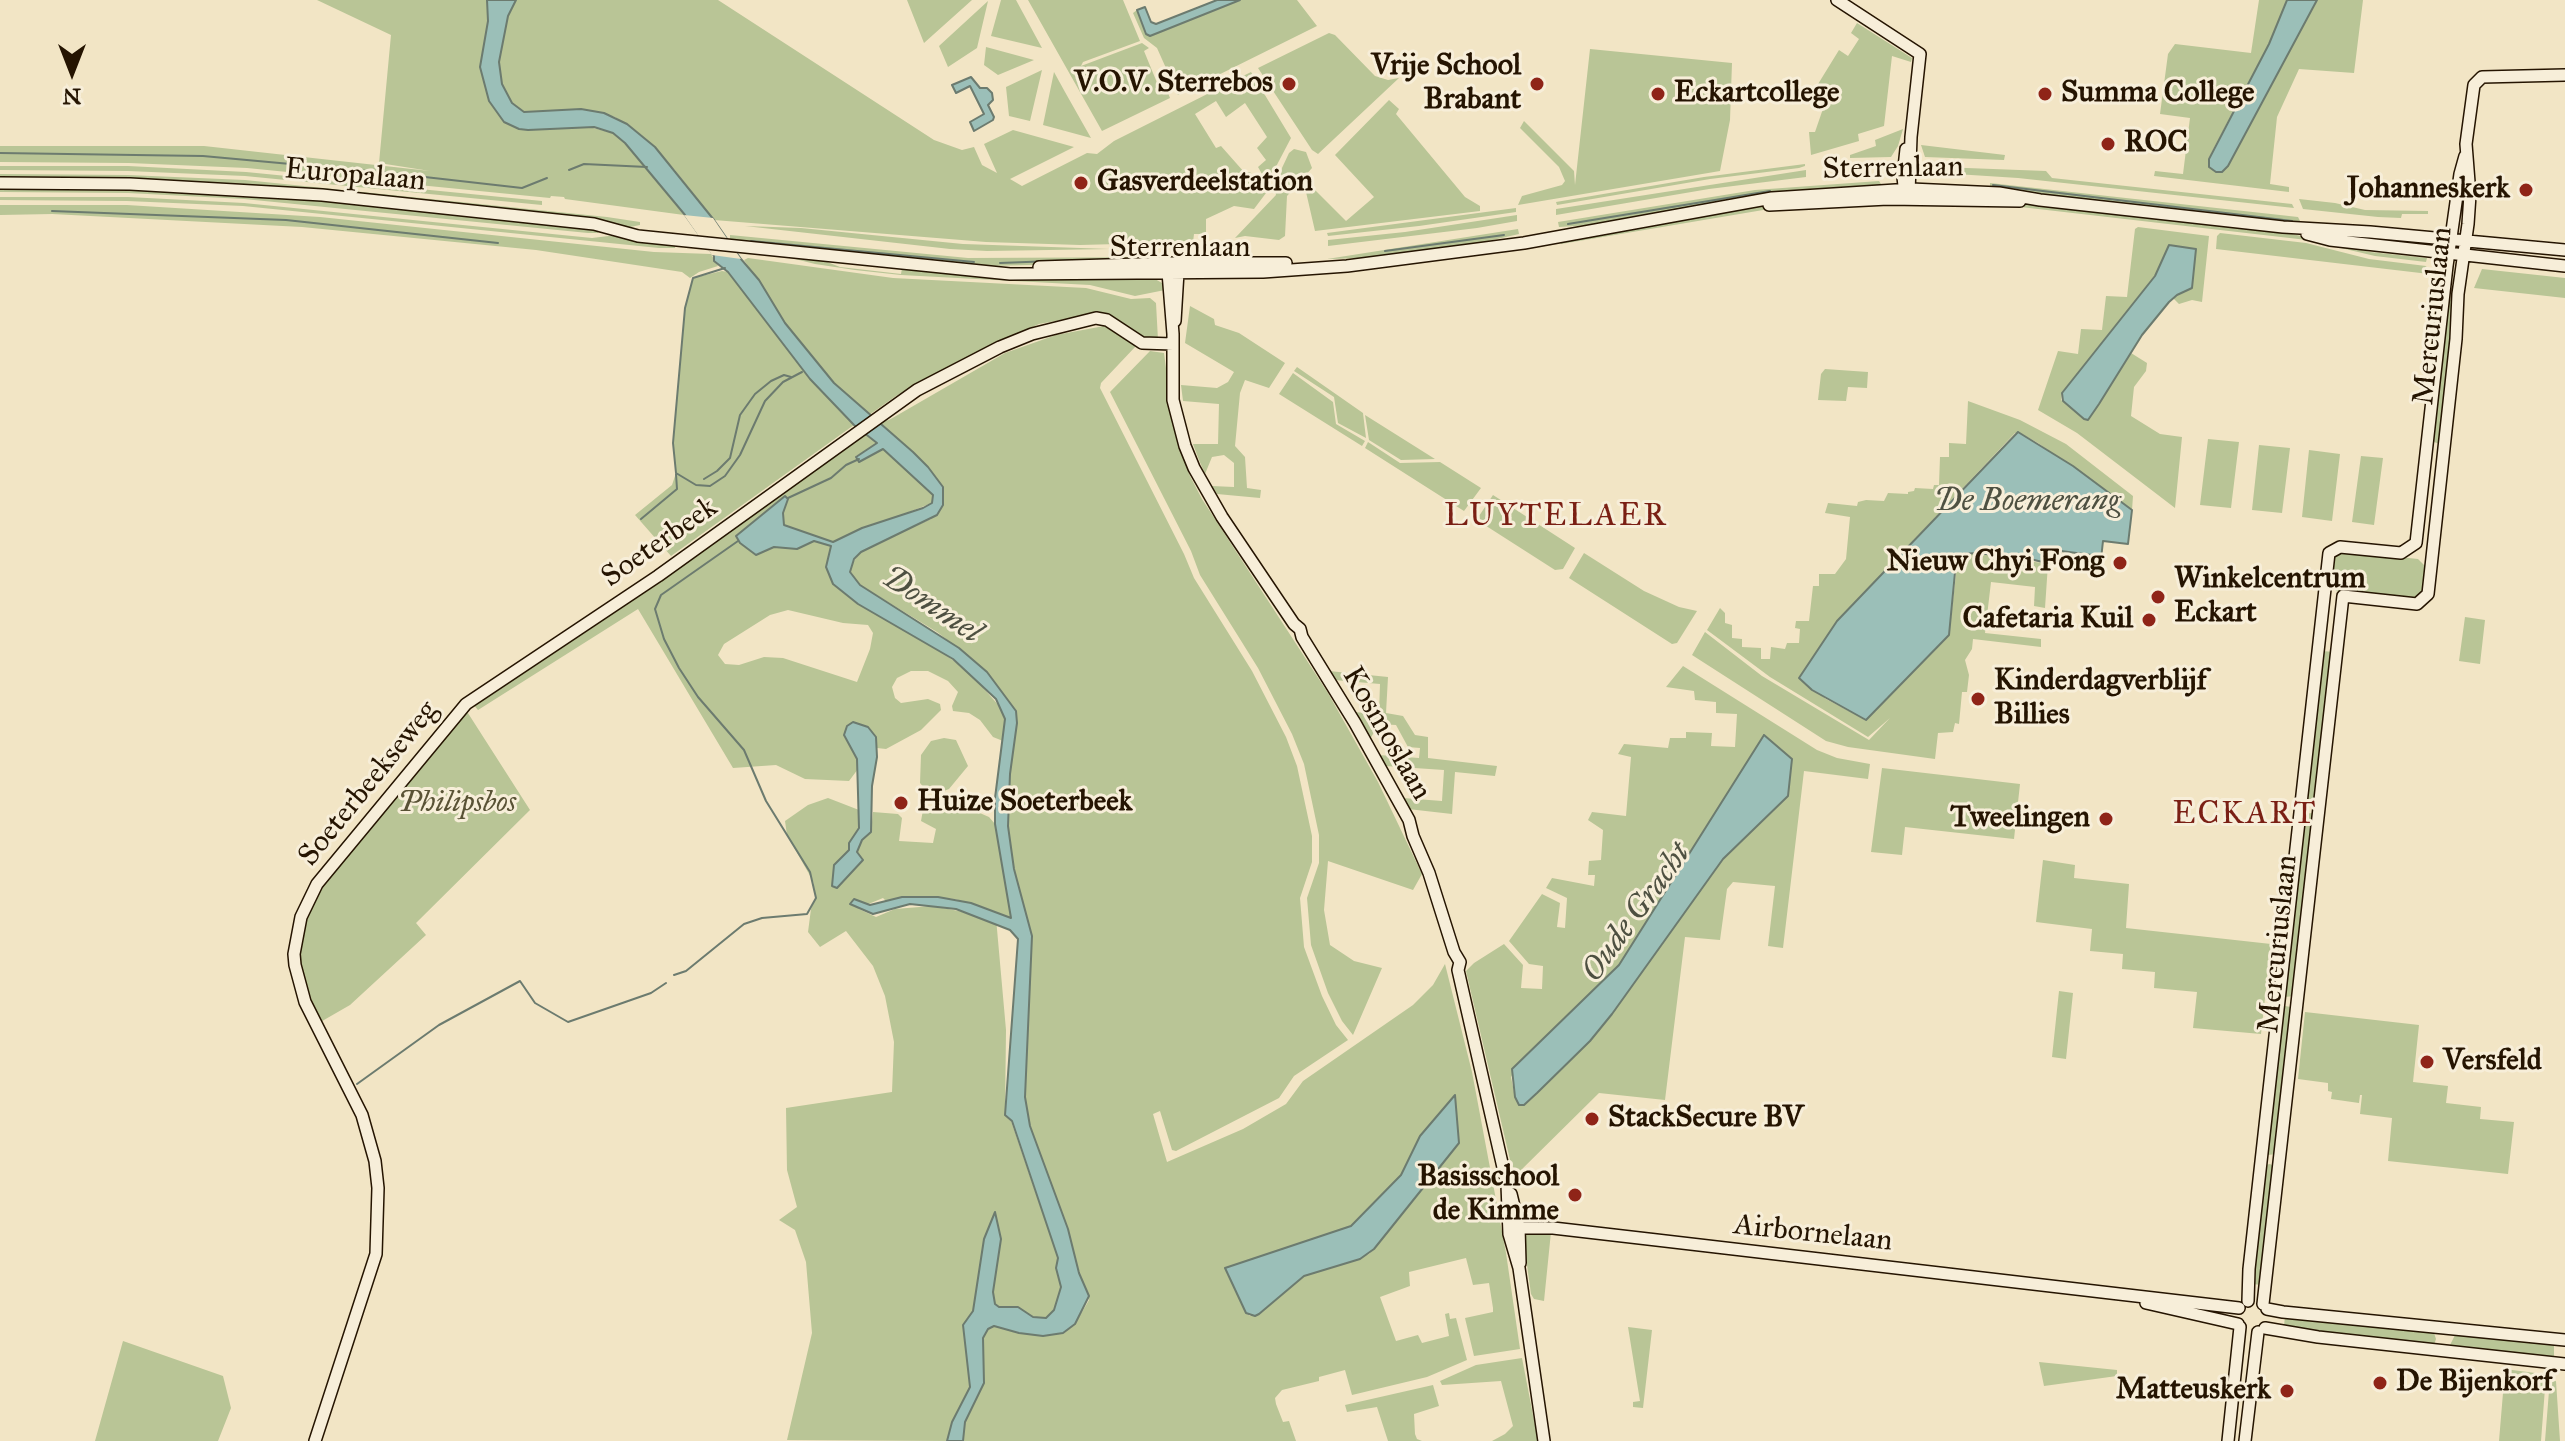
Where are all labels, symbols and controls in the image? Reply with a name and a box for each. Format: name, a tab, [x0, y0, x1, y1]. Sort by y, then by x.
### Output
north arrow	[32, 32, 112, 112]
place label: Vrije School Brabant	[1371, 49, 1521, 120]
place label: V.O.V. Sterrebos	[1074, 66, 1273, 102]
marker: V.O.V. Sterrebos	[1280, 75, 1298, 93]
marker: Vrije School Brabant	[1528, 75, 1546, 93]
place label: Eckartcollege	[1674, 76, 1840, 112]
place label: Summa College	[2061, 76, 2255, 112]
text: N	[63, 83, 81, 110]
marker: Eckartcollege	[1649, 85, 1667, 103]
marker: Summa College	[2036, 85, 2054, 103]
place label: ROC	[2124, 126, 2188, 162]
marker: ROC	[2099, 135, 2117, 153]
street label: Sterrenlaan	[1822, 150, 1964, 188]
street label: Europalaan	[283, 152, 427, 200]
place label: Gasverdeelstation	[1097, 165, 1313, 201]
place label: Johanneskerk	[2347, 172, 2510, 208]
marker: Gasverdeelstation	[1072, 174, 1090, 192]
marker: Johanneskerk	[2517, 181, 2535, 199]
street label: Mercuriuslaan	[2407, 225, 2461, 407]
street label: Sterrenlaan	[1109, 231, 1251, 267]
water label: De Boemerang	[1934, 483, 2120, 521]
street label: Soeterbeek	[595, 490, 725, 596]
district label: LUYTELAER	[1444, 498, 1668, 536]
place label: Nieuw Chyi Fong	[1886, 545, 2104, 581]
marker: Nieuw Chyi Fong	[2111, 554, 2129, 572]
water label: Dommel	[874, 559, 988, 653]
place label: Winkelcentrum Eckart	[2174, 562, 2366, 632]
marker: Winkelcentrum Eckart	[2149, 588, 2167, 606]
place label: Cafetaria Kuil	[1962, 602, 2133, 638]
marker: Cafetaria Kuil	[2140, 611, 2158, 629]
street label: Kosmoslaan	[1333, 661, 1439, 807]
place label: Kinderdagverblijf Billies	[1994, 664, 2207, 734]
marker: Kinderdagverblijf Billies	[1969, 690, 1987, 708]
street label: Soeterbeekseweg	[291, 694, 447, 874]
place label: Huize Soeterbeek	[917, 785, 1133, 821]
park label: Philipsbos	[398, 786, 516, 822]
marker: Huize Soeterbeek	[892, 794, 910, 812]
district label: ECKART	[2173, 796, 2317, 834]
place label: Tweelingen	[1950, 801, 2090, 837]
marker: Tweelingen	[2097, 810, 2115, 828]
water label: Oude Gracht	[1574, 836, 1700, 990]
street label: Mercuriuslaan	[2252, 853, 2306, 1035]
place label: Versfeld	[2443, 1044, 2542, 1080]
marker: Versfeld	[2418, 1053, 2436, 1071]
place label: StackSecure BV	[1608, 1101, 1804, 1137]
marker: StackSecure BV	[1583, 1110, 1601, 1128]
place label: Basisschool de Kimme	[1418, 1160, 1559, 1230]
marker: Basisschool de Kimme	[1566, 1186, 1584, 1204]
street label: Airbornelaan	[1732, 1208, 1894, 1260]
place label: De Bijenkorf	[2396, 1365, 2553, 1401]
place label: Matteuskerk	[2116, 1373, 2271, 1409]
marker: De Bijenkorf	[2371, 1374, 2389, 1392]
marker: Matteuskerk	[2278, 1382, 2296, 1400]

